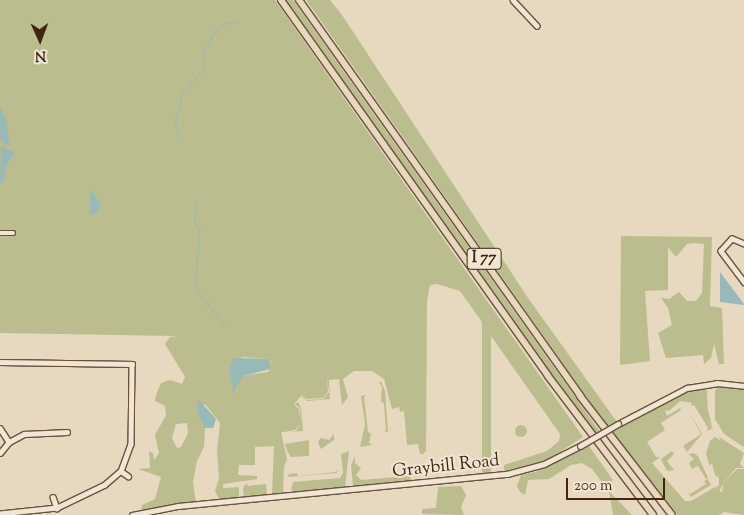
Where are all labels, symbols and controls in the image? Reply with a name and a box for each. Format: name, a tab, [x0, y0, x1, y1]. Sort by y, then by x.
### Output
north arrow	[15, 15, 65, 65]
text: N	[35, 45, 46, 65]
road number: I 77	[466, 245, 502, 272]
street label: Graybill Road	[391, 451, 501, 483]
scale bar	[569, 468, 668, 500]
text: 200 m	[574, 476, 613, 497]

